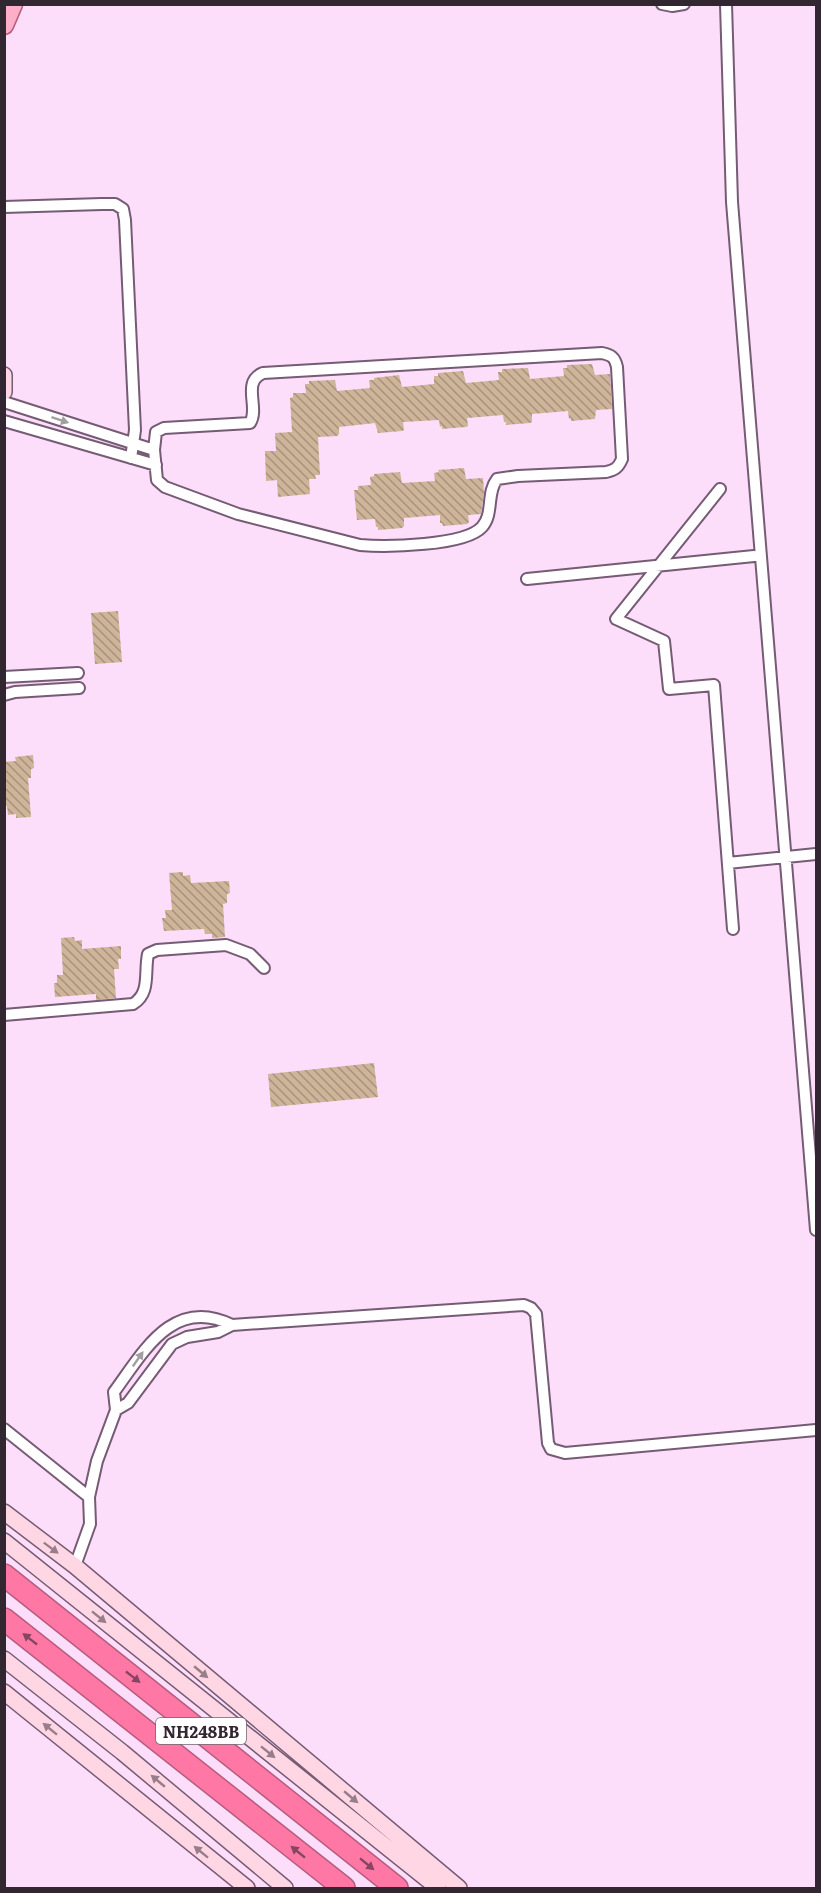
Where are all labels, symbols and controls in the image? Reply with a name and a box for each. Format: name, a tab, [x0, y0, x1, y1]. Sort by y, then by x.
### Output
one-way arrow	[51, 416, 69, 425]
one-way arrow	[132, 1351, 144, 1367]
one-way arrow	[43, 1541, 59, 1554]
one-way arrow	[92, 1610, 107, 1622]
one-way arrow	[23, 1633, 38, 1645]
one-way arrow	[193, 1665, 208, 1678]
one-way arrow	[125, 1670, 140, 1682]
road number: NH248BB	[156, 1718, 246, 1744]
one-way arrow	[43, 1723, 58, 1736]
one-way arrow	[260, 1745, 276, 1758]
one-way arrow	[150, 1776, 165, 1788]
one-way arrow	[343, 1791, 359, 1804]
one-way arrow	[290, 1845, 306, 1858]
one-way arrow	[194, 1846, 209, 1858]
one-way arrow	[359, 1857, 374, 1870]

